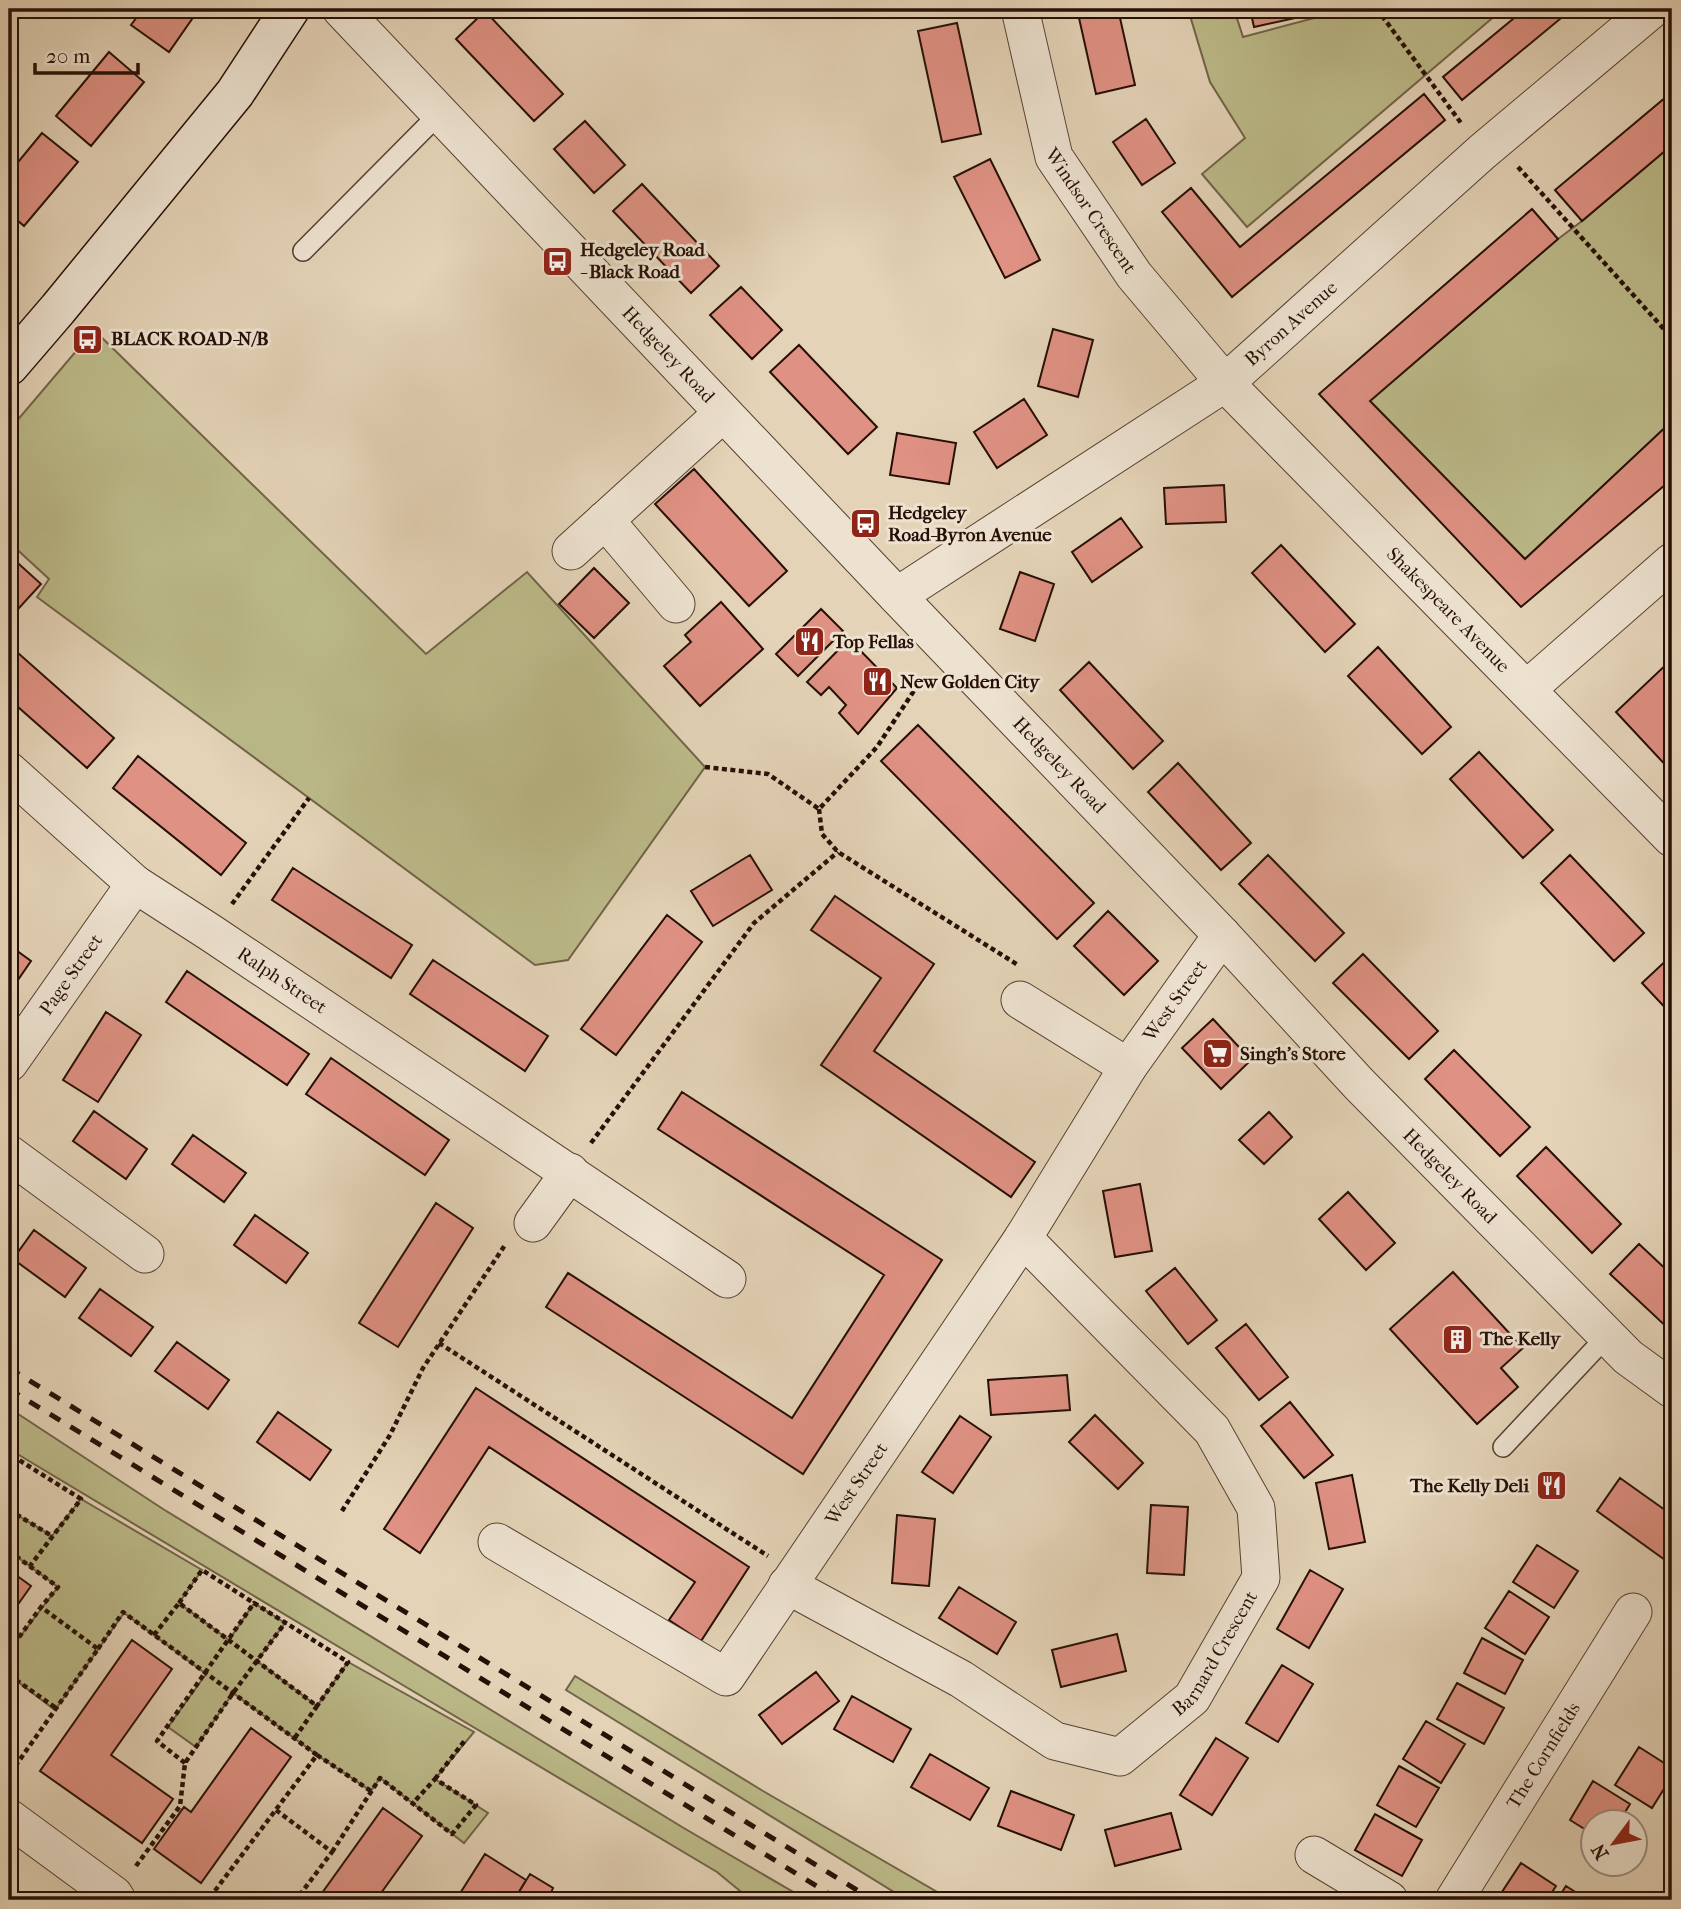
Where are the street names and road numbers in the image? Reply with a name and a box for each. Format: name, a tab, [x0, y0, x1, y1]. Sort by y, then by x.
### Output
street label: Windsor Crescent	[1040, 143, 1141, 278]
street label: Byron Avenue	[1240, 276, 1342, 371]
street label: Hedgeley Road	[617, 302, 720, 408]
street label: Shakespeare Avenue	[1382, 543, 1514, 677]
street label: Hedgeley Road	[1008, 713, 1111, 818]
street label: Page Street	[35, 930, 107, 1019]
street label: Ralph Street	[233, 943, 331, 1019]
street label: West Street	[1138, 955, 1212, 1046]
street label: Hedgeley Road	[1398, 1124, 1502, 1229]
street label: West Street	[820, 1438, 892, 1530]
street label: Barnard Crescent	[1168, 1587, 1262, 1721]
street label: The Cornfields	[1502, 1698, 1585, 1813]

